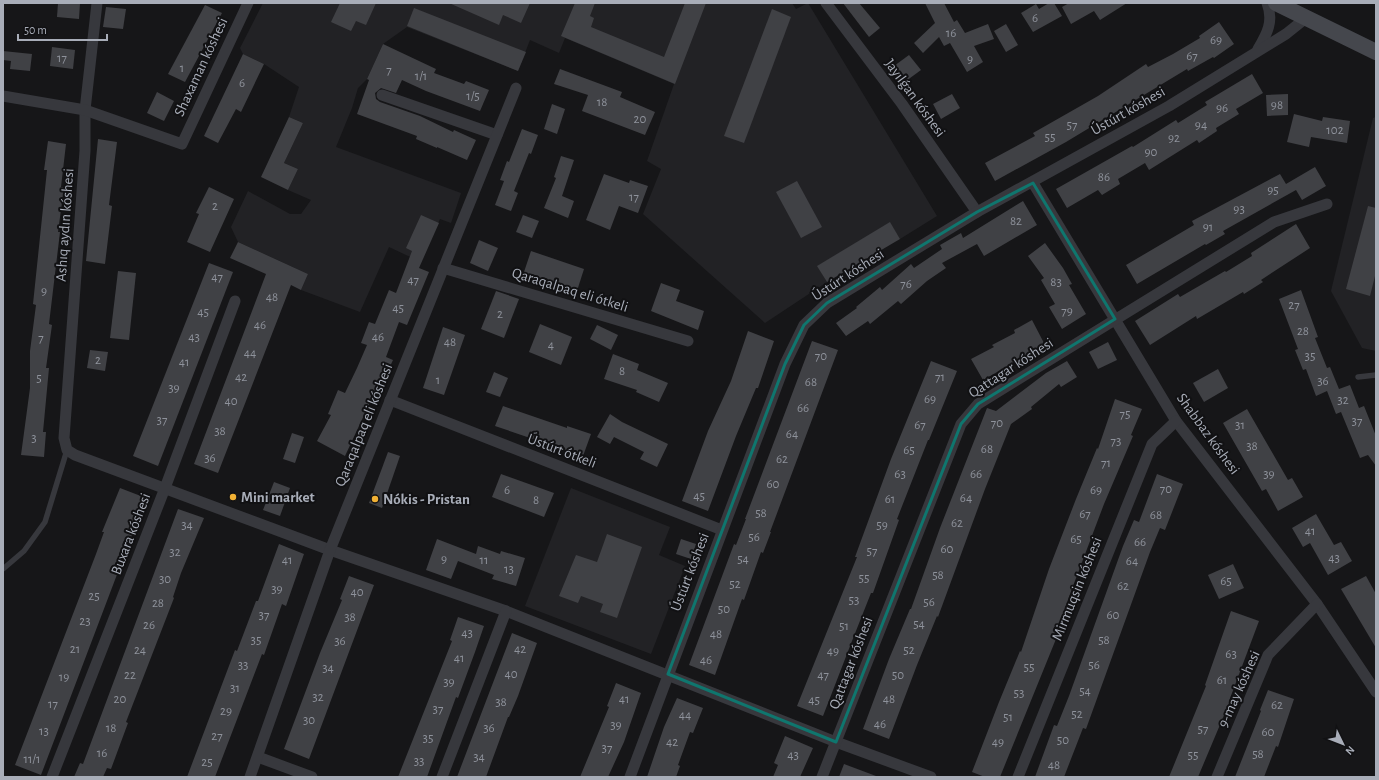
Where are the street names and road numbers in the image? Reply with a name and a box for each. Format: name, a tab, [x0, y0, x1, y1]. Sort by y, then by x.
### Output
street label: Shaxaman kóshesi	[172, 15, 230, 119]
street label: Jayılǵan kóshesi	[882, 56, 948, 140]
street label: Ústúrt kóshesi	[1087, 82, 1168, 138]
street label: Ashıq aydın kóshesi	[54, 168, 76, 282]
street label: Ústúrt kóshesi	[808, 244, 887, 304]
street label: Qaraqalpaq eli ótkeli	[510, 265, 630, 315]
street label: Qattagar kóshesi	[966, 335, 1056, 401]
street label: Qaraqalpaq eli kóshesi	[332, 361, 396, 489]
street label: Shabbaz kóshesi	[1174, 391, 1242, 477]
street label: Ústúrt ótkeli	[526, 429, 599, 471]
street label: Buxara kóshesi	[109, 491, 153, 577]
street label: Ústúrt kóshesi	[666, 530, 712, 613]
street label: Mirmuqsin kóshesi	[1049, 535, 1105, 643]
street label: Qattagar kóshesi	[827, 615, 875, 711]
street label: 9-may kóshesi	[1215, 648, 1263, 730]

